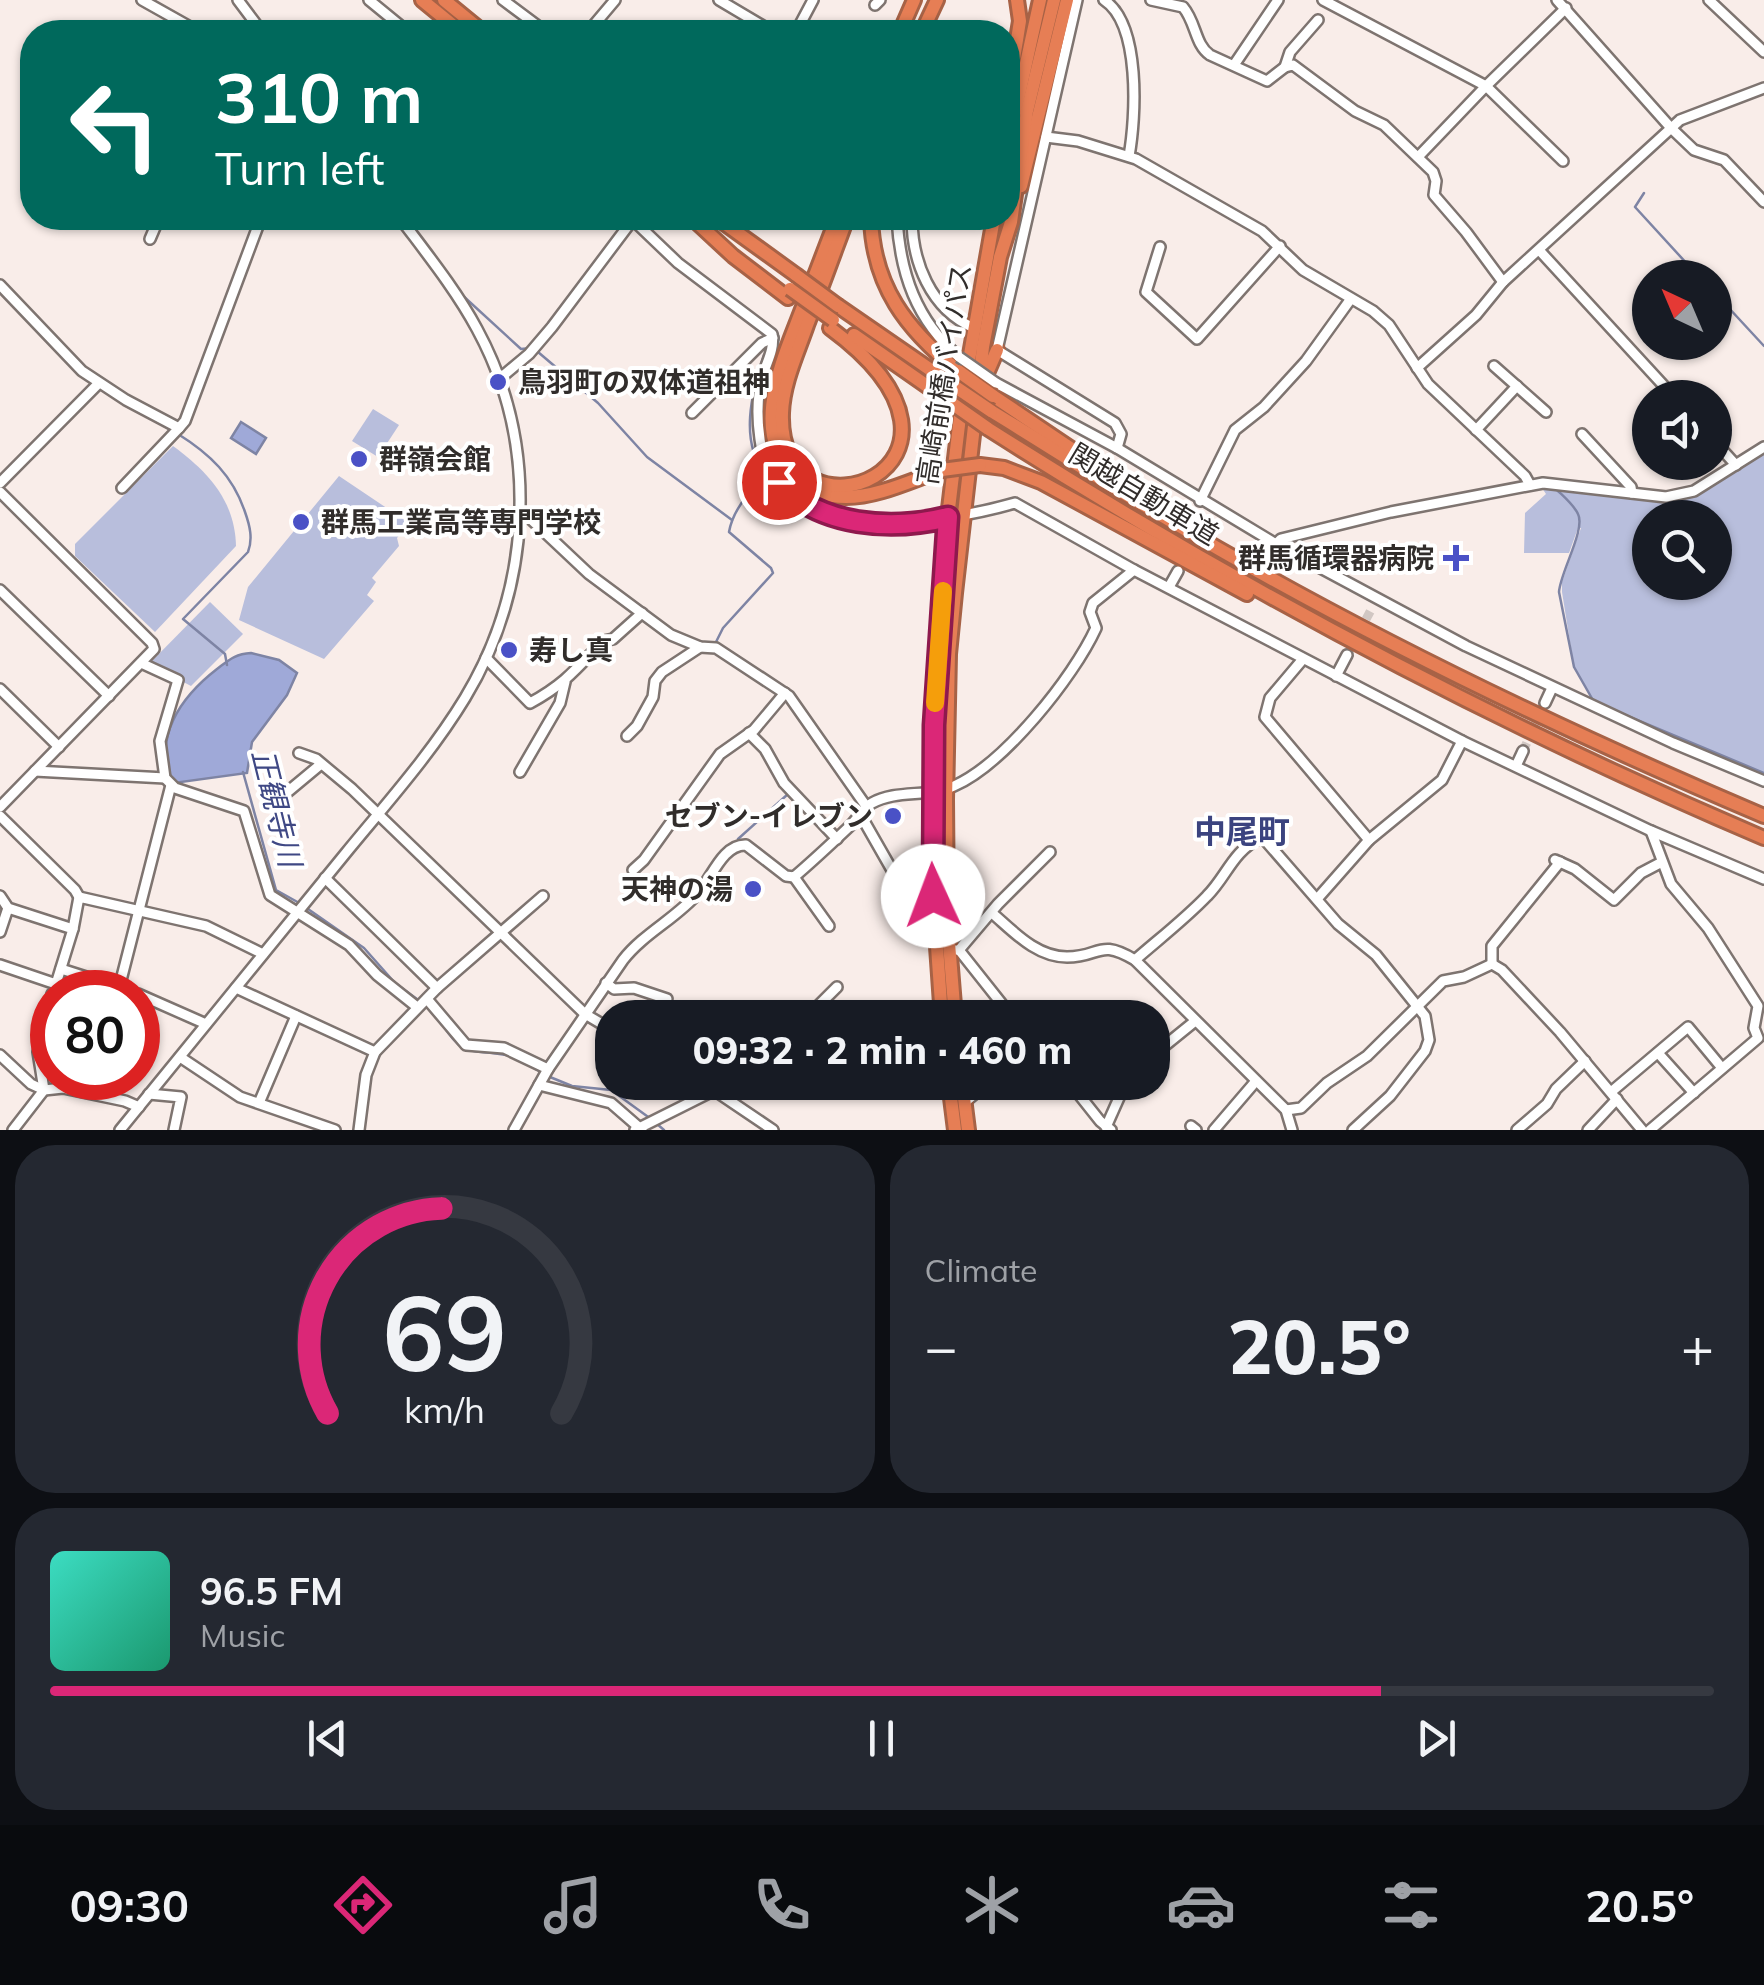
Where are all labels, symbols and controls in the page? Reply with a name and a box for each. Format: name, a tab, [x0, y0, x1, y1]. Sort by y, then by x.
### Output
text: 310 m	[215, 53, 423, 141]
icon: left	[50, 60, 180, 190]
text: Turn left	[215, 140, 384, 196]
north arrow	[1632, 260, 1732, 360]
map controls	[1632, 260, 1732, 600]
street label: 高崎前橋バイパス	[909, 261, 978, 487]
place label: 鳥羽町の双体道祖神	[518, 364, 770, 399]
marker: 鳥羽町の双体道祖神	[487, 371, 509, 393]
button: sound	[1632, 380, 1732, 480]
street label: 関越自動車道	[1063, 435, 1225, 552]
pin	[737, 440, 822, 525]
place label: 群嶺会館	[379, 441, 491, 476]
marker: 群嶺会館	[348, 448, 370, 470]
icon: arrive	[752, 455, 807, 510]
button: search	[1632, 500, 1732, 600]
place label: 群馬工業高等専門学校	[321, 504, 601, 539]
marker: 群馬工業高等専門学校	[290, 511, 312, 533]
place label: 群馬循環器病院	[1238, 540, 1434, 575]
marker: 群馬循環器病院	[1443, 545, 1469, 571]
place label: 寿し真	[529, 632, 613, 667]
marker: 寿し真	[498, 639, 520, 661]
water label: 正観寺川	[244, 745, 311, 873]
place label: セブン-イレブン	[665, 798, 873, 833]
marker: セブン-イレブン	[882, 805, 904, 827]
district label: 中尾町	[1194, 811, 1290, 851]
position arrow	[881, 844, 985, 948]
place label: 天神の湯	[621, 871, 733, 906]
marker: 天神の湯	[742, 878, 764, 900]
speed limit sign: 80	[30, 970, 160, 1100]
text: 09:32 · 2 min · 460 m	[693, 1026, 1072, 1074]
text: Climate	[925, 1250, 1037, 1290]
text: 69	[382, 1266, 507, 1397]
text: 20.5°	[1228, 1299, 1411, 1393]
text: −	[925, 1312, 958, 1381]
text: +	[1681, 1312, 1714, 1381]
text: km/h	[404, 1387, 485, 1432]
text: 96.5 FM	[200, 1567, 343, 1615]
text: Music	[200, 1615, 285, 1655]
icon: previous	[300, 1711, 355, 1766]
icon: pause	[854, 1711, 909, 1766]
icon: next	[1409, 1711, 1464, 1766]
icon: directions	[328, 1870, 398, 1940]
icon: music	[538, 1870, 608, 1940]
icon: phone	[747, 1870, 817, 1940]
icon: climate	[957, 1870, 1027, 1940]
icon: car	[1166, 1870, 1236, 1940]
icon: filters	[1376, 1870, 1446, 1940]
text: 09:30	[70, 1877, 189, 1933]
text: 20.5°	[1585, 1877, 1694, 1933]

